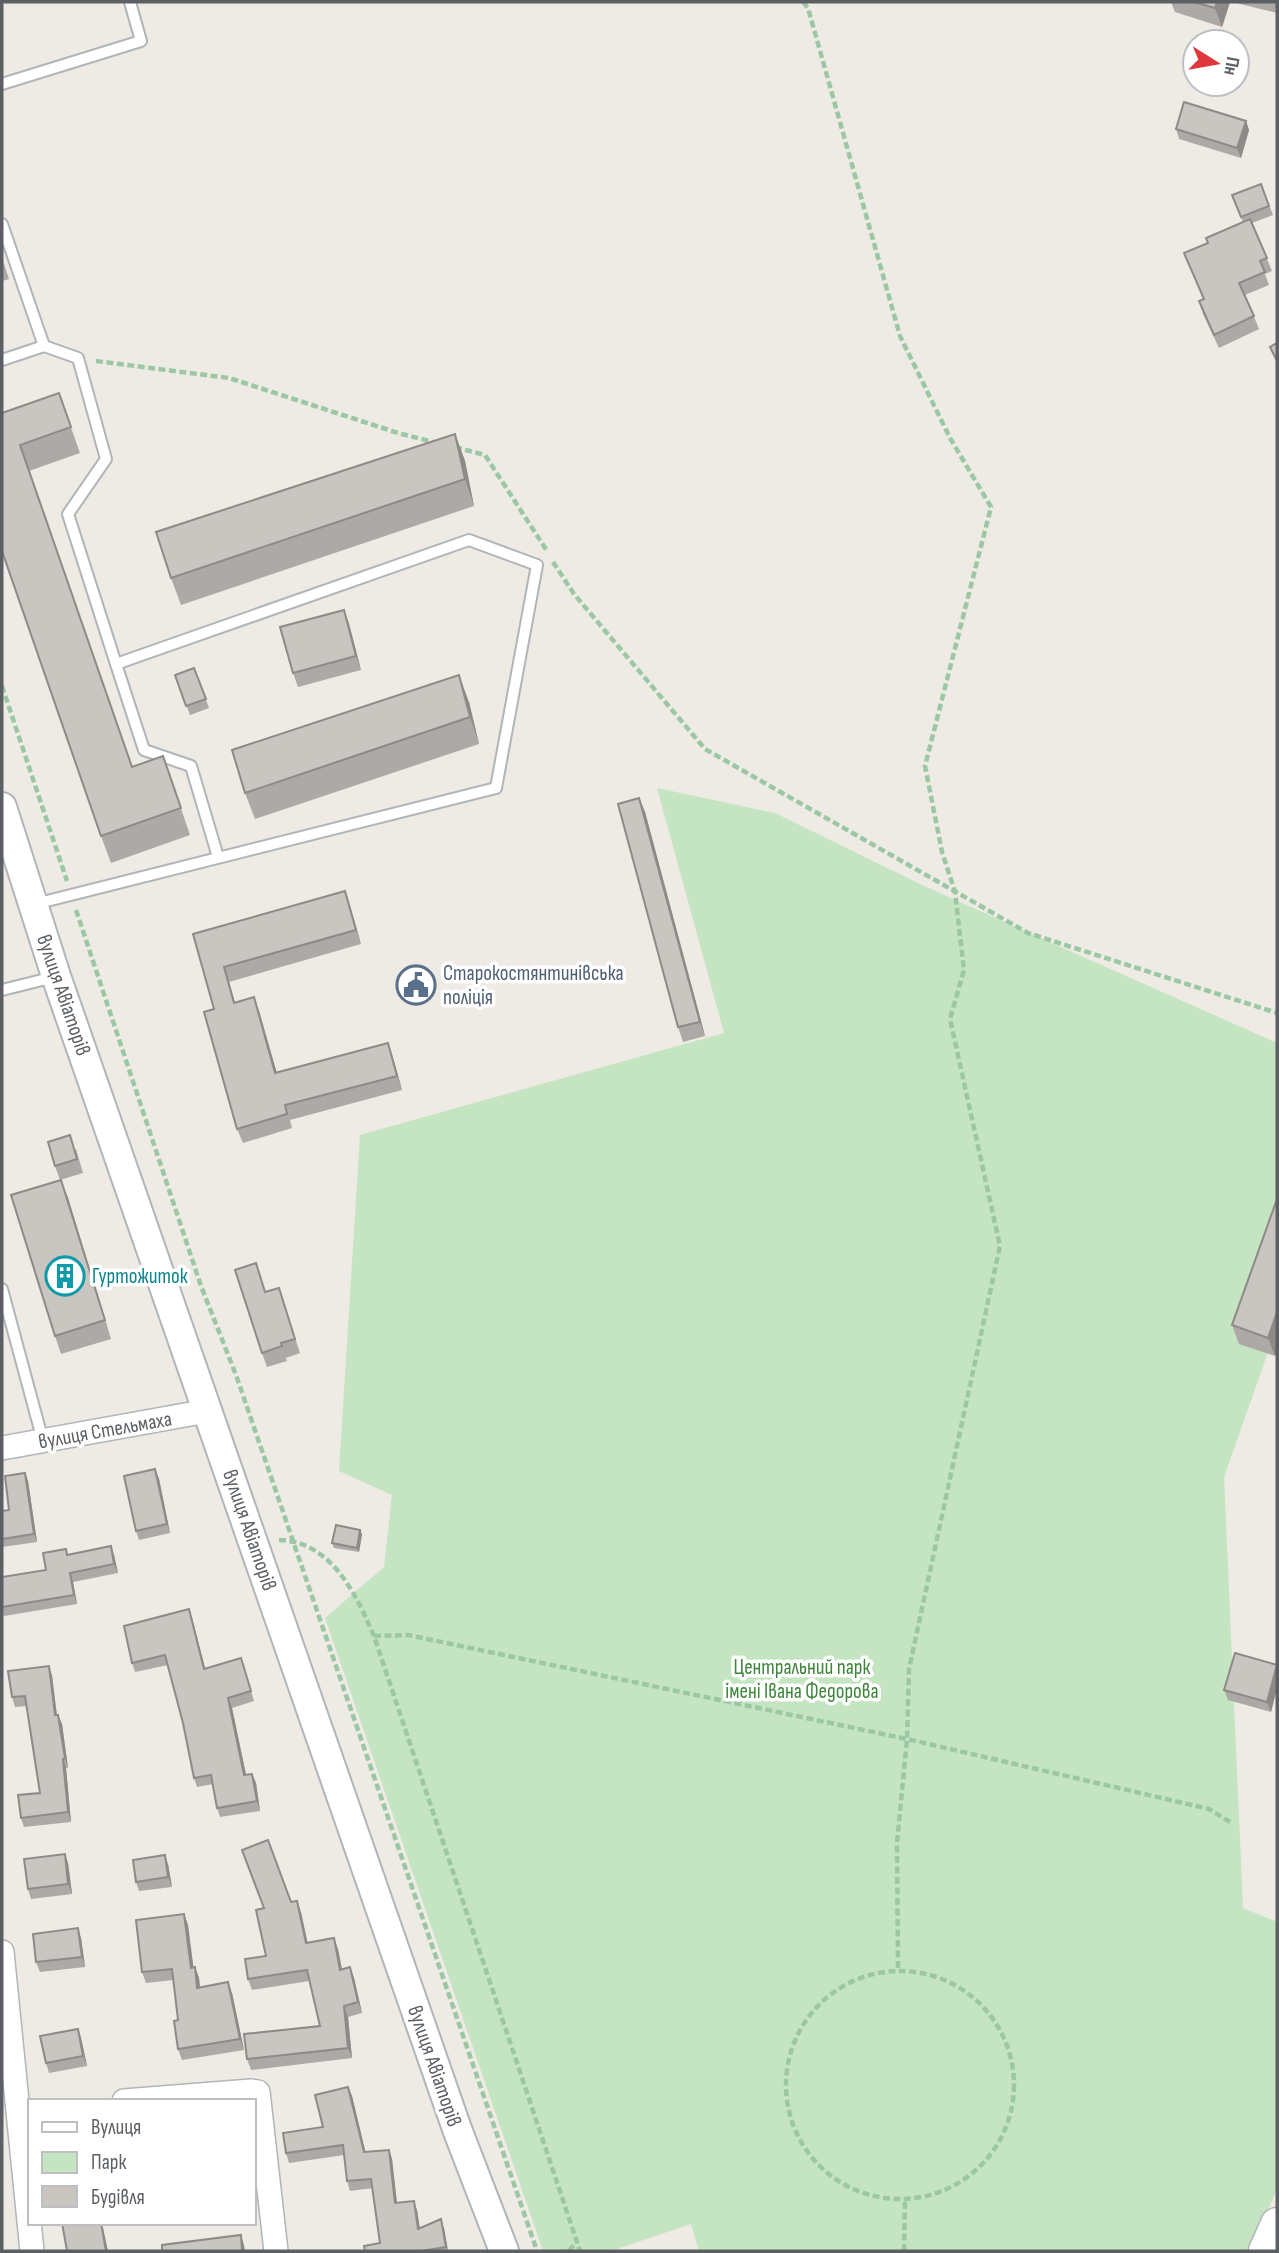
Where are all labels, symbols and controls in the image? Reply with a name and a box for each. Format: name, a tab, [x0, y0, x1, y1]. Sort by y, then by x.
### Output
north arrow	[1181, 28, 1251, 98]
text: Пн	[1218, 55, 1244, 77]
street label: вулиця Авіаторів	[31, 931, 96, 1059]
place label: Старокостянтинівська поліція	[443, 961, 624, 1010]
public building icon: Старокостянтинівська поліція	[395, 964, 437, 1006]
building icon: Гуртожиток	[44, 1255, 86, 1297]
place label: Гуртожиток	[92, 1264, 188, 1289]
street label: вулиця Стельмаха	[37, 1406, 174, 1455]
street label: вулиця Авіаторів	[217, 1466, 282, 1594]
park label: Центральний парк імені Івана Федорова	[725, 1655, 879, 1704]
street label: вулиця Авіаторів	[402, 2002, 467, 2130]
legend	[28, 2099, 256, 2225]
text: Вулиця	[91, 2115, 141, 2140]
text: Парк	[91, 2150, 126, 2175]
text: Будівля	[91, 2185, 145, 2210]

